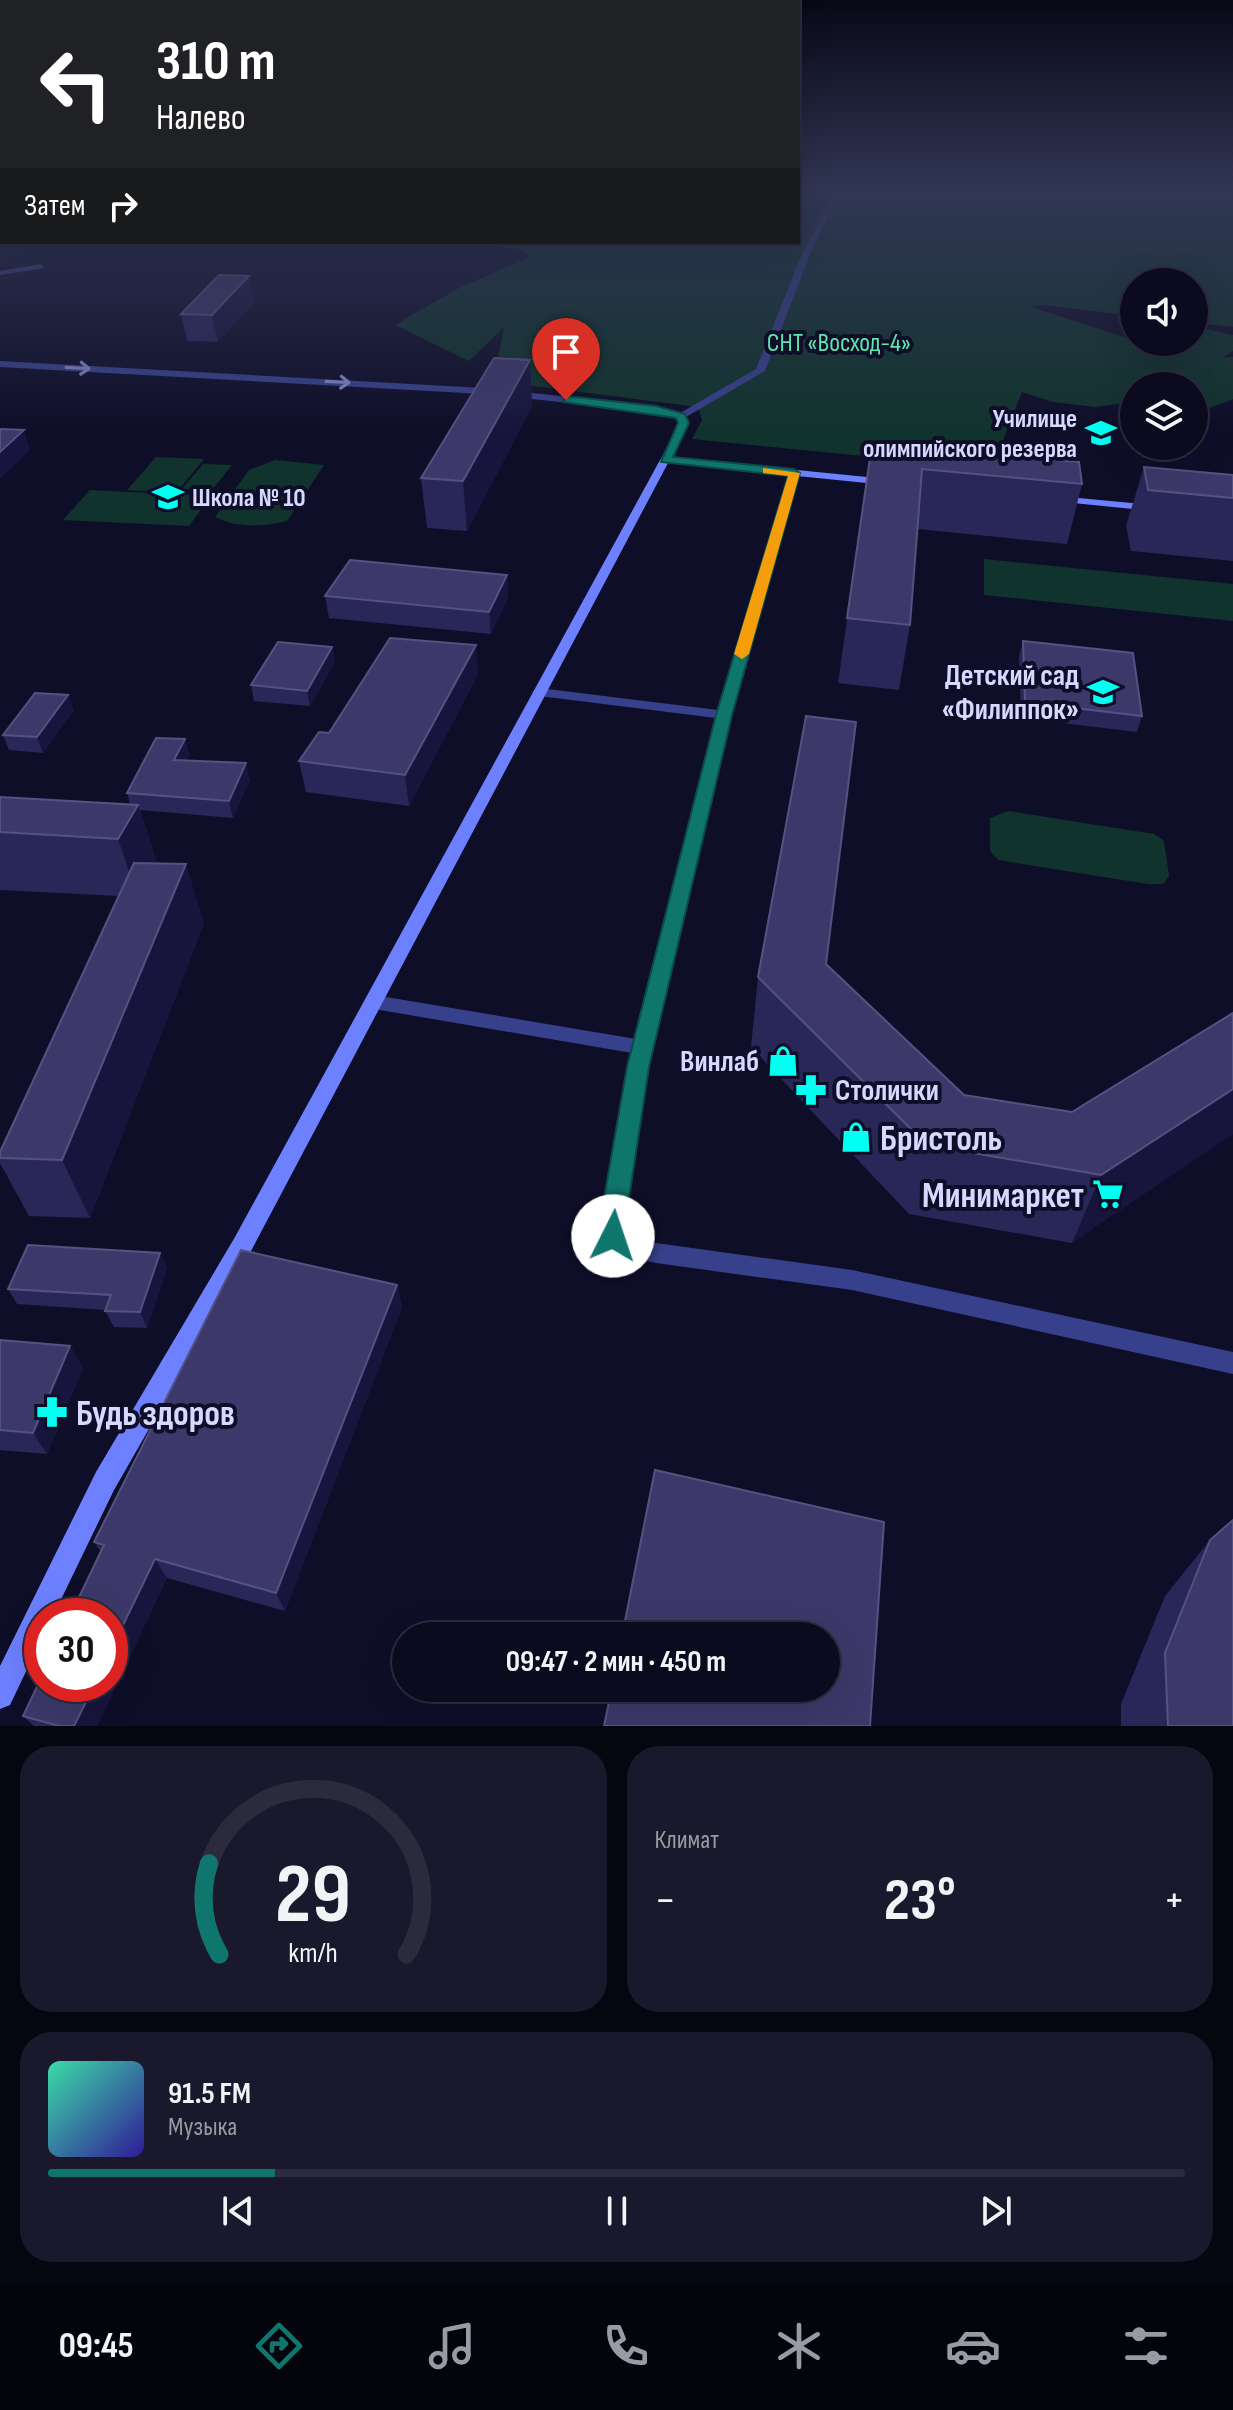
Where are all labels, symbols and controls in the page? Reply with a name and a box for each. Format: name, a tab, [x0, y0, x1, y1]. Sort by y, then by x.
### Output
text: 310 m	[156, 29, 276, 96]
icon: left	[24, 32, 128, 136]
text: Налево	[156, 97, 246, 140]
icon: right	[101, 184, 145, 228]
text: Затем	[24, 188, 85, 224]
map controls	[1120, 268, 1208, 460]
button: sound	[1120, 268, 1208, 356]
pin	[532, 318, 600, 400]
park label: СНТ «Восход-4»	[767, 328, 911, 359]
icon: arrive	[544, 330, 588, 374]
one-way arrow	[64, 361, 91, 376]
button: layers	[1120, 372, 1208, 460]
one-way arrow	[324, 375, 350, 390]
place label: Училище олимпийского резерва	[863, 404, 1077, 465]
school or university icon: Училище олимпийского резерва	[1084, 416, 1118, 450]
school or university icon: Школа № 10	[151, 480, 185, 514]
place label: Школа № 10	[192, 483, 306, 514]
place label: Детский сад «Филиппок»	[942, 658, 1079, 728]
school or university icon: Детский сад «Филиппок»	[1086, 675, 1120, 709]
place label: Винлаб	[680, 1044, 759, 1080]
shop icon: Винлаб	[766, 1044, 800, 1078]
pharmacy icon: Столички	[794, 1073, 828, 1107]
place label: Столички	[835, 1073, 939, 1109]
place label: Бристоль	[880, 1118, 1002, 1161]
shop icon: Бристоль	[839, 1120, 873, 1154]
place label: Минимаркет	[922, 1175, 1084, 1218]
supermarket icon: Минимаркет	[1091, 1177, 1125, 1211]
position arrow	[571, 1194, 655, 1278]
place label: Будь здоров	[76, 1393, 235, 1436]
pharmacy icon: Будь здоров	[35, 1395, 69, 1429]
speed limit sign: 30	[24, 1598, 128, 1702]
text: 09:47 · 2 мин · 450 m	[506, 1644, 726, 1680]
text: Климат	[655, 1825, 719, 1856]
text: 29	[275, 1846, 351, 1946]
text: 23°	[884, 1865, 956, 1937]
text: −	[655, 1874, 676, 1927]
text: +	[1163, 1874, 1185, 1927]
text: km/h	[289, 1936, 338, 1971]
text: 91.5 FM	[168, 2076, 251, 2112]
text: Музыка	[168, 2112, 237, 2143]
icon: previous	[216, 2189, 260, 2233]
icon: pause	[595, 2189, 639, 2233]
icon: next	[974, 2189, 1018, 2233]
icon: directions	[251, 2318, 307, 2374]
icon: music	[424, 2318, 480, 2374]
icon: phone	[598, 2318, 654, 2374]
icon: climate	[771, 2318, 827, 2374]
icon: car	[945, 2318, 1001, 2374]
icon: filters	[1118, 2318, 1174, 2374]
text: 09:45	[59, 2325, 134, 2368]

